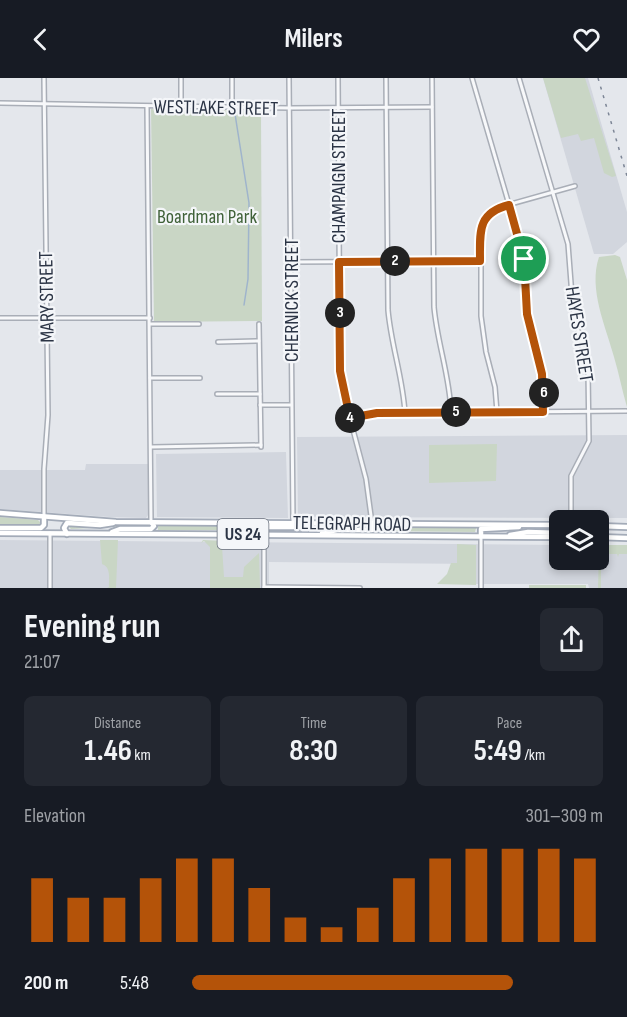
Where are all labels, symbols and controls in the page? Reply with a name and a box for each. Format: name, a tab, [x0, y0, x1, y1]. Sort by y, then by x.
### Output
icon: back	[24, 23, 57, 56]
text: Milers	[284, 23, 343, 55]
icon: heart	[570, 23, 603, 56]
street label: WESTLAKE STREET	[153, 95, 279, 121]
street label: CHAMPAIGN STREET	[327, 109, 351, 243]
park label: Boardman Park	[157, 205, 257, 229]
pin	[498, 233, 549, 284]
street label: CHERNICK STREET	[280, 238, 304, 362]
icon: arrive	[507, 242, 540, 275]
pin: 2	[380, 246, 410, 276]
street label: MARY STREET	[34, 251, 60, 343]
text: 2	[391, 251, 399, 270]
street label: HAYES STREET	[560, 285, 598, 384]
pin: 3	[325, 298, 355, 328]
text: 3	[336, 303, 344, 322]
pin: 6	[529, 378, 559, 408]
text: 6	[540, 383, 548, 402]
pin: 5	[441, 397, 471, 427]
text: 5	[452, 402, 460, 421]
pin: 4	[335, 403, 365, 433]
text: 4	[346, 408, 354, 427]
map controls	[549, 510, 609, 570]
button: layers	[549, 510, 609, 570]
street label: TELEGRAPH ROAD	[293, 511, 411, 537]
road number: US 24	[218, 519, 268, 549]
text: Evening run	[24, 607, 160, 647]
button: share	[540, 608, 603, 671]
text: 21:07	[24, 650, 60, 674]
text: Distance	[94, 714, 141, 733]
text: Time	[300, 714, 327, 733]
text: Pace	[497, 714, 522, 733]
text: 1.46	[84, 733, 132, 769]
text: 8:30	[289, 733, 338, 769]
text: 5:49	[474, 733, 522, 769]
text: km	[132, 746, 151, 765]
text: /km	[522, 746, 545, 765]
text: Elevation	[24, 804, 86, 828]
text: 301–309 m	[525, 804, 603, 828]
text: 200 m	[24, 971, 68, 995]
text: 5:48	[120, 971, 149, 995]

